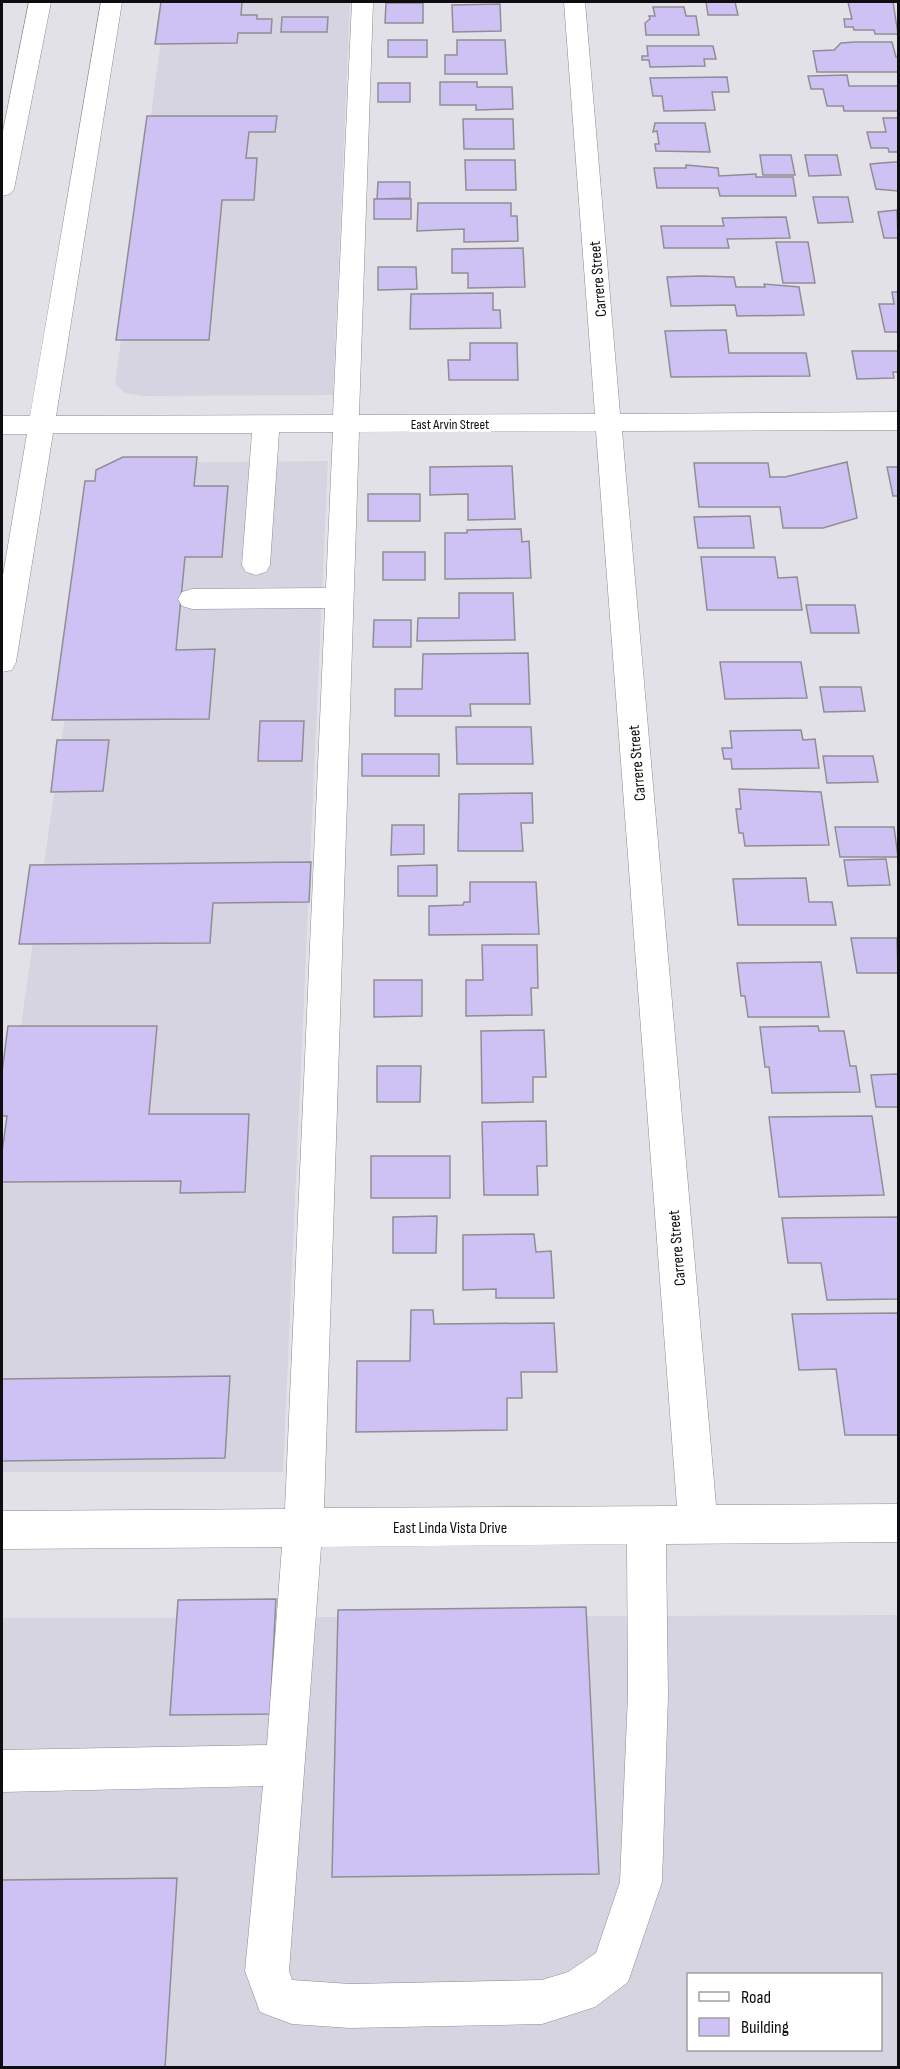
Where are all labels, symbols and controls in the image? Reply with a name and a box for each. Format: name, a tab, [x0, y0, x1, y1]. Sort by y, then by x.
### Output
street label: Carrere Street	[586, 240, 611, 318]
street label: East Arvin Street	[411, 416, 489, 433]
street label: Carrere Street	[625, 724, 650, 802]
street label: Carrere Street	[665, 1209, 690, 1287]
street label: East Linda Vista Drive	[393, 1519, 507, 1538]
legend	[687, 1973, 882, 2051]
text: Road	[741, 1987, 771, 2008]
text: Building	[741, 2017, 789, 2038]

